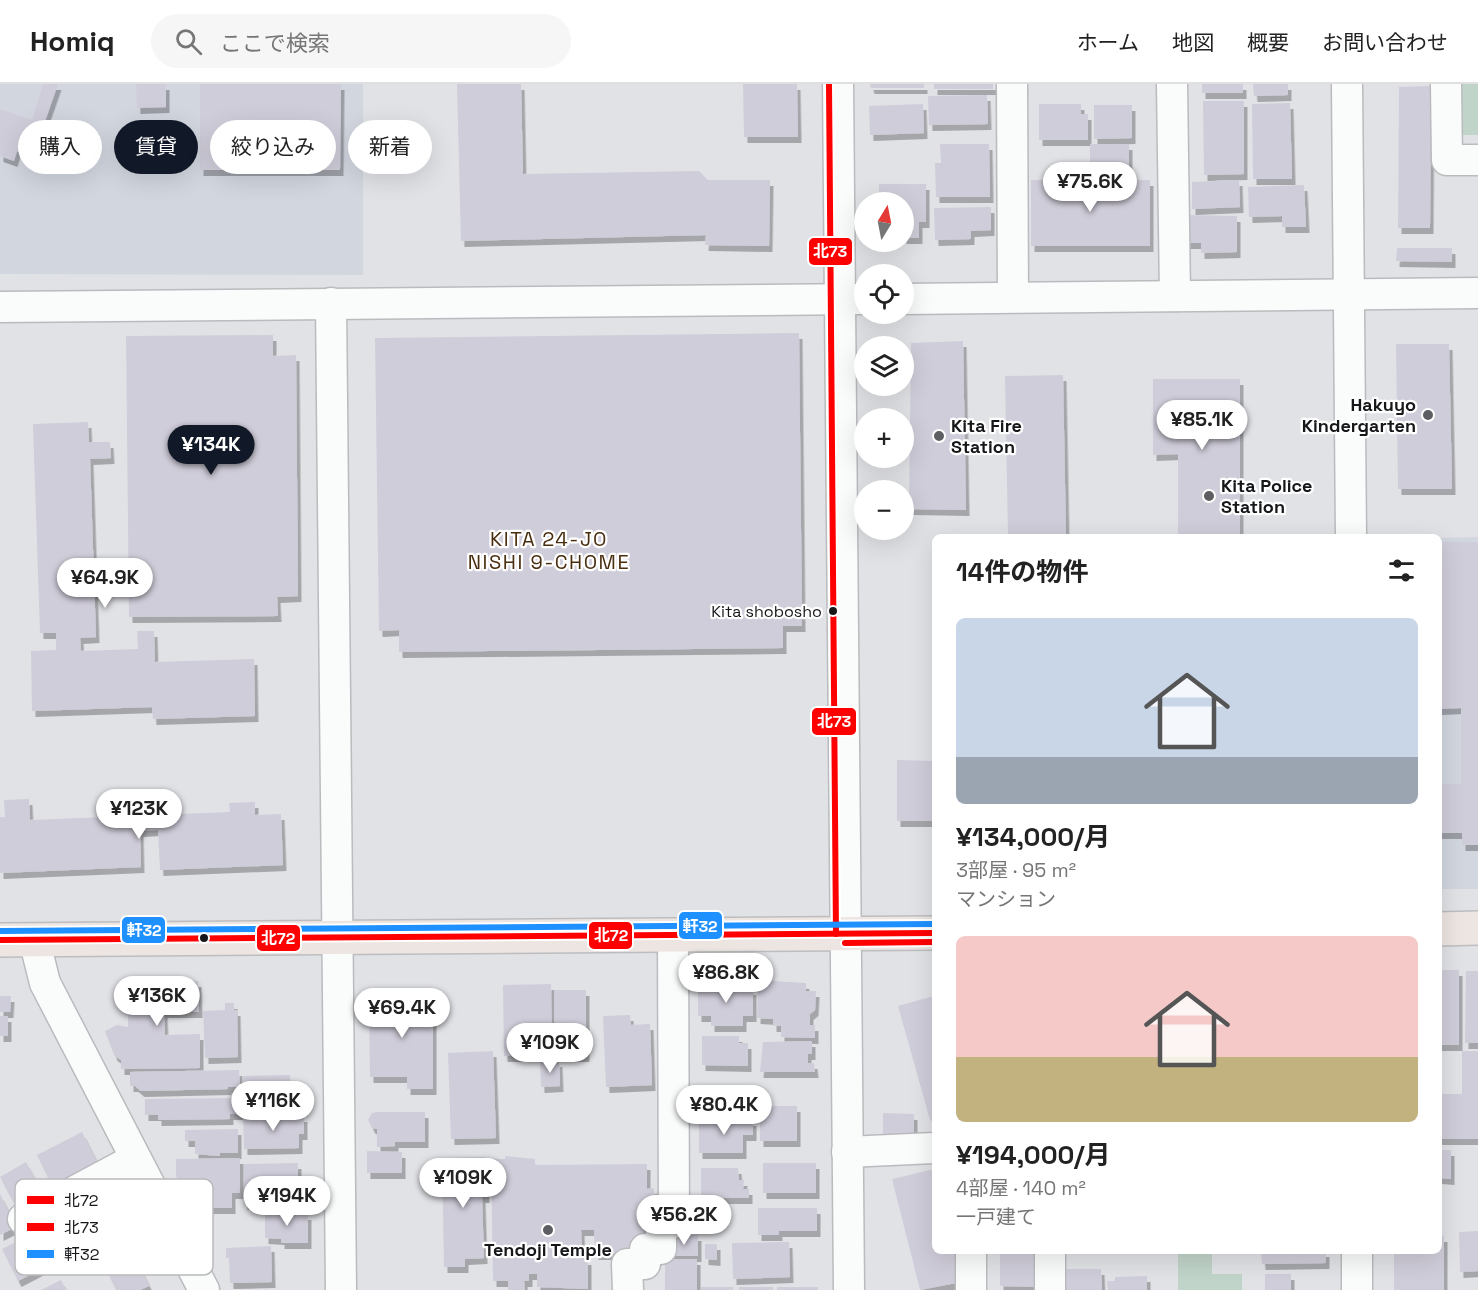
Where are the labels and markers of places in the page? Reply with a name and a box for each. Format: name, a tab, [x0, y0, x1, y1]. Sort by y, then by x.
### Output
pin: ¥75.6K	[1041, 162, 1139, 213]
place label: Hakuyo Kindergarten	[1302, 393, 1416, 437]
pin: ¥85.1K	[1153, 400, 1251, 451]
marker: Hakuyo Kindergarten	[1421, 408, 1435, 422]
place label: Kita Fire Station	[951, 414, 1022, 458]
pin: ¥134K	[169, 425, 253, 476]
marker: Kita Fire Station	[932, 429, 946, 443]
place label: Kita Police Station	[1221, 474, 1312, 518]
marker: Kita Police Station	[1202, 489, 1216, 503]
pin: ¥64.9K	[56, 558, 154, 609]
place label: Kita shobosho	[711, 601, 822, 622]
marker: Kita shobosho	[827, 605, 839, 617]
pin: ¥123K	[97, 789, 181, 840]
unlabelled marker	[198, 932, 210, 944]
pin: ¥86.8K	[677, 953, 775, 1004]
pin: ¥136K	[115, 976, 199, 1027]
pin: ¥69.4K	[353, 988, 451, 1039]
pin: ¥109K	[508, 1023, 592, 1074]
pin: ¥116K	[231, 1081, 315, 1132]
pin: ¥80.4K	[675, 1085, 773, 1136]
pin: ¥109K	[421, 1158, 505, 1209]
pin: ¥194K	[245, 1176, 329, 1227]
pin: ¥56.2K	[635, 1195, 733, 1246]
marker: Tendoji Temple	[541, 1223, 555, 1237]
place label: Tendoji Temple	[484, 1238, 612, 1261]

